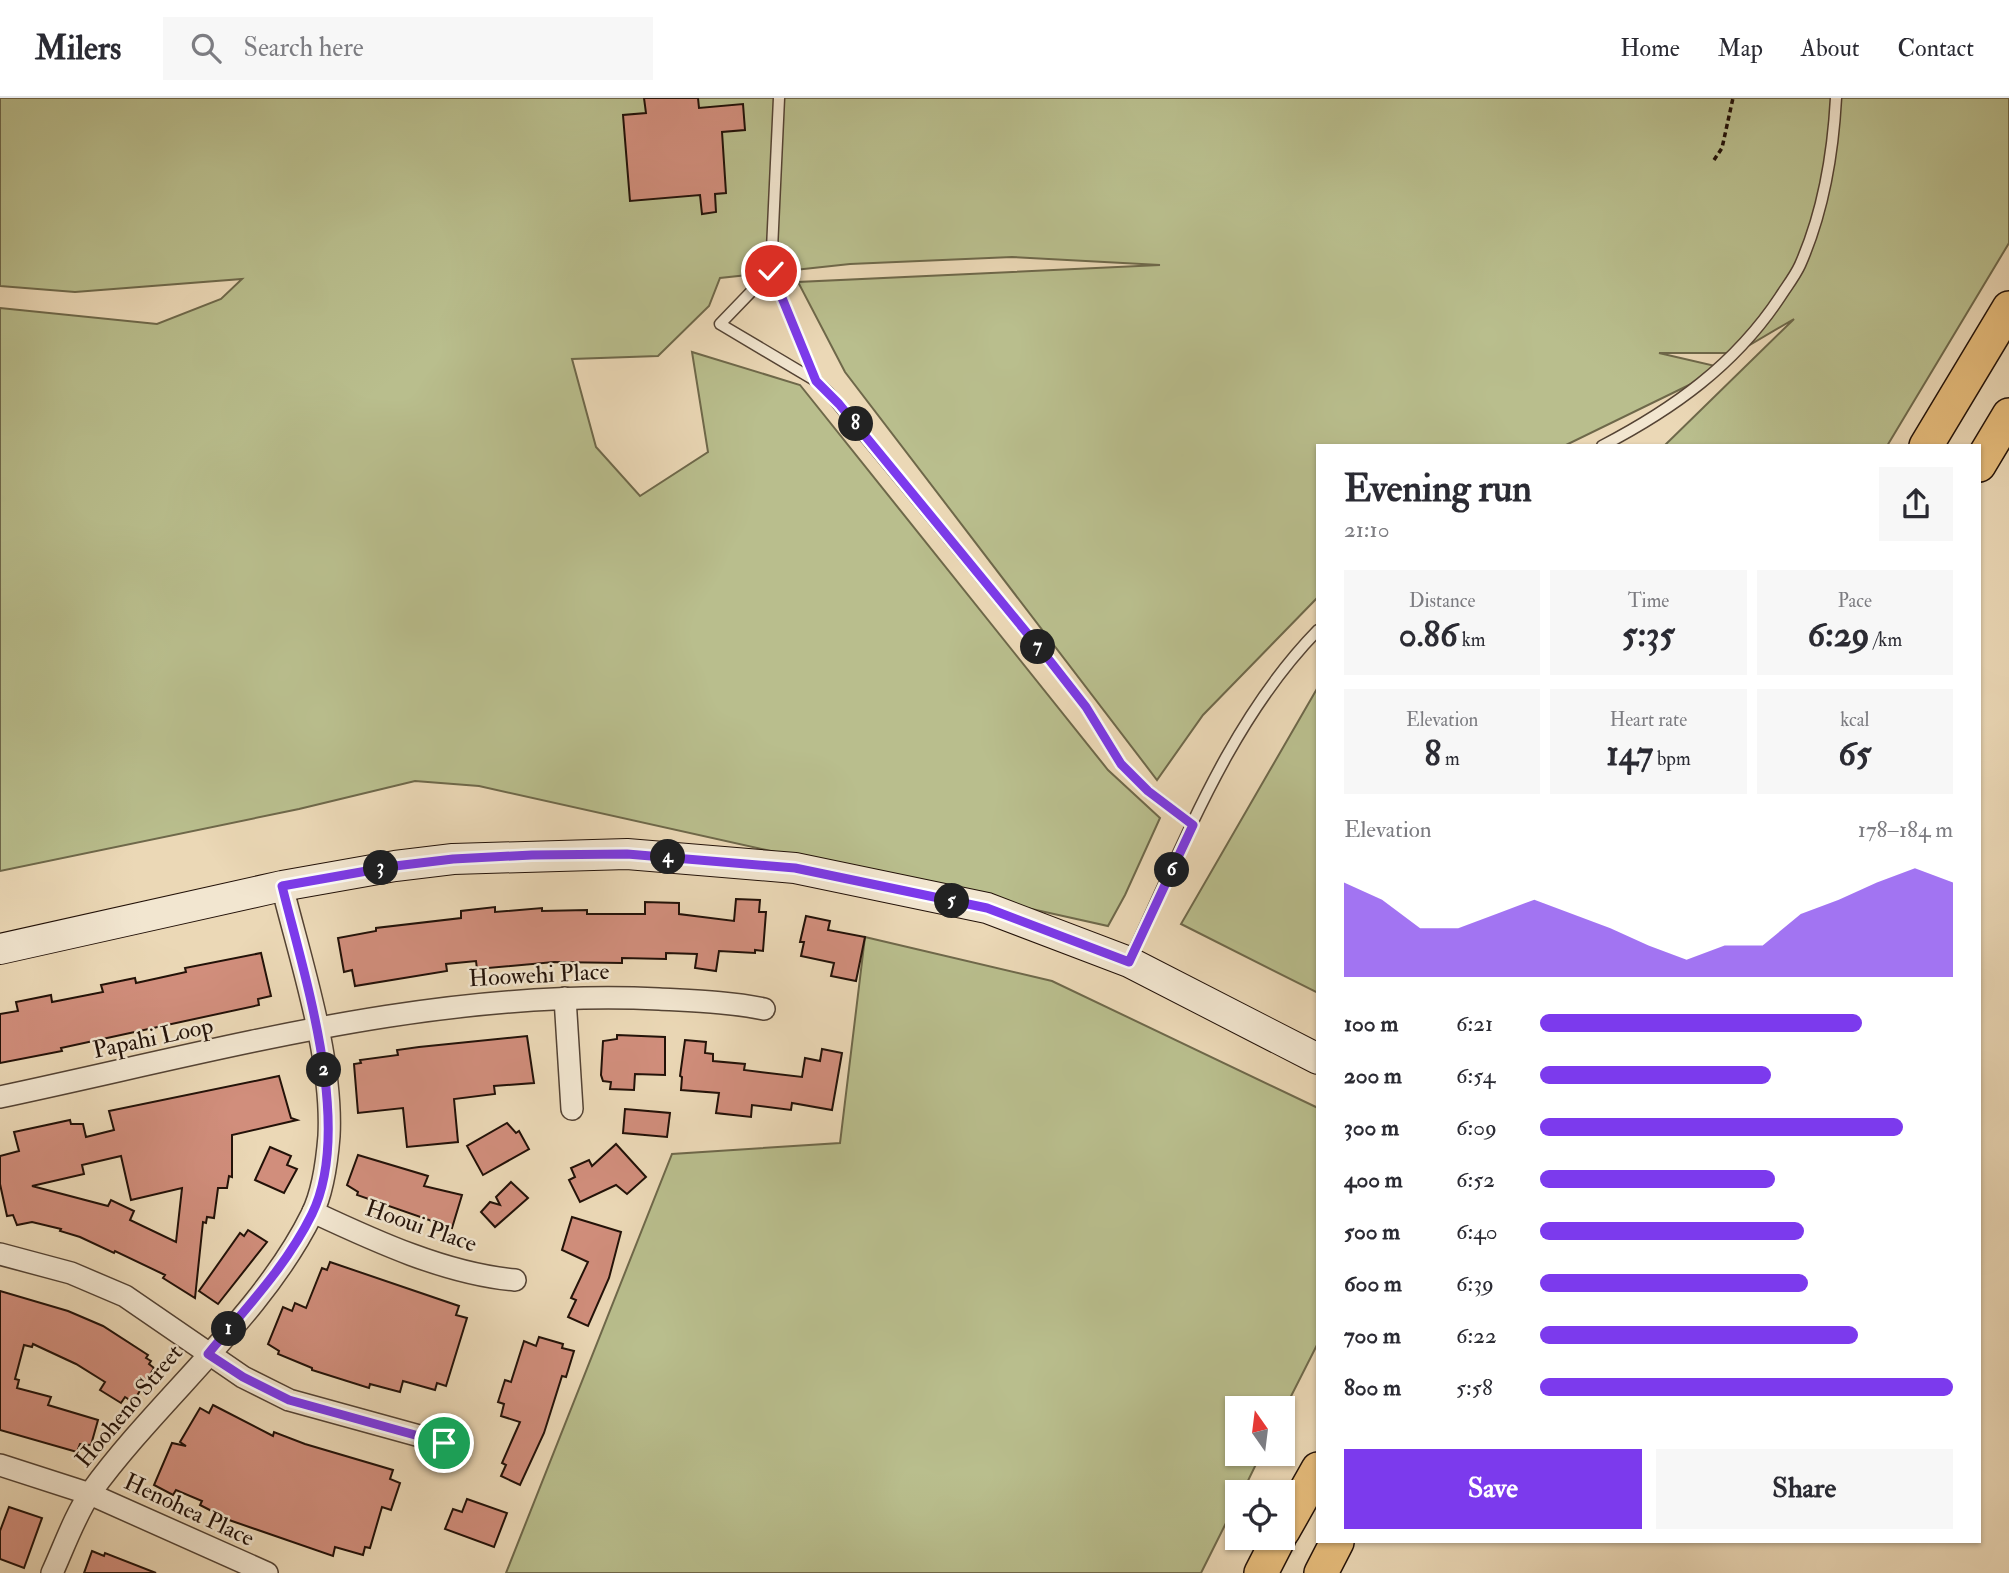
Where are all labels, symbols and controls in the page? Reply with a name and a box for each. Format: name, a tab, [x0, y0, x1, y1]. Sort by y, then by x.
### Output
search box	[163, 17, 653, 80]
text: Milers	[35, 28, 121, 69]
icon: search	[187, 29, 225, 67]
text: Search here	[243, 32, 364, 64]
text: Home	[1620, 33, 1680, 64]
text: Map	[1718, 33, 1763, 64]
text: About	[1801, 33, 1860, 64]
text: Contact	[1898, 33, 1974, 64]
pin	[741, 241, 801, 301]
icon: check	[752, 252, 790, 290]
pin: 8	[838, 406, 874, 442]
text: 8	[851, 411, 860, 435]
text: Evening run	[1344, 465, 1532, 513]
button: share	[1879, 467, 1953, 541]
text: 21:10	[1344, 515, 1389, 544]
text: Distance	[1409, 589, 1475, 613]
text: Time	[1628, 589, 1669, 613]
text: Pace	[1838, 589, 1872, 613]
text: 0.86	[1399, 613, 1458, 657]
text: 5:35	[1622, 613, 1675, 657]
text: 6:29	[1807, 613, 1869, 657]
text: km	[1458, 628, 1485, 652]
text: /km	[1869, 628, 1902, 652]
pin: 7	[1020, 630, 1056, 664]
text: 7	[1033, 634, 1042, 658]
text: Elevation	[1406, 708, 1478, 732]
text: Heart rate	[1610, 708, 1687, 732]
text: kcal	[1840, 708, 1869, 732]
text: 8	[1425, 732, 1441, 776]
text: 147	[1606, 732, 1653, 776]
text: 65	[1838, 732, 1871, 776]
text: m	[1441, 747, 1460, 771]
text: bpm	[1653, 747, 1691, 771]
text: Elevation	[1344, 815, 1432, 844]
text: 178–184 m	[1858, 815, 1953, 844]
pin: 4	[650, 840, 686, 874]
text: 4	[662, 844, 673, 868]
pin: 3	[364, 850, 398, 886]
pin: 6	[1154, 852, 1190, 888]
text: 3	[377, 855, 384, 879]
text: 6	[1167, 857, 1176, 881]
pin: 5	[934, 884, 970, 918]
text: 5	[947, 888, 956, 912]
street label: Hoowehi Place	[468, 956, 610, 994]
text: 100 m	[1344, 1009, 1398, 1038]
text: 6:21	[1456, 1009, 1493, 1038]
street label: Papahi Loop	[90, 1010, 216, 1066]
pin: 2	[306, 1052, 342, 1088]
text: 2	[319, 1057, 328, 1081]
text: 200 m	[1344, 1061, 1402, 1090]
text: 6:54	[1456, 1061, 1495, 1090]
text: 300 m	[1344, 1113, 1399, 1142]
text: 6:09	[1456, 1113, 1497, 1142]
text: 400 m	[1344, 1165, 1403, 1194]
text: 6:52	[1456, 1165, 1495, 1194]
street label: Hooui Place	[361, 1192, 481, 1260]
text: 500 m	[1344, 1217, 1400, 1246]
text: 6:40	[1456, 1217, 1497, 1246]
text: 600 m	[1344, 1269, 1402, 1298]
text: 6:39	[1456, 1269, 1494, 1298]
pin: 1	[212, 1312, 246, 1346]
text: 1	[225, 1316, 232, 1340]
text: 700 m	[1344, 1321, 1401, 1350]
text: 6:22	[1456, 1321, 1497, 1350]
street label: Hooheno Street	[68, 1338, 190, 1474]
text: 800 m	[1344, 1373, 1401, 1402]
text: 5:58	[1456, 1373, 1493, 1402]
north arrow	[1225, 1396, 1295, 1466]
map controls	[1225, 1396, 1295, 1550]
pin	[414, 1413, 474, 1473]
icon: arrive	[425, 1424, 463, 1462]
button: Save	[1344, 1449, 1642, 1529]
button: Share	[1656, 1449, 1953, 1529]
street label: Henohea Place	[119, 1466, 259, 1554]
button: locate	[1225, 1480, 1295, 1550]

